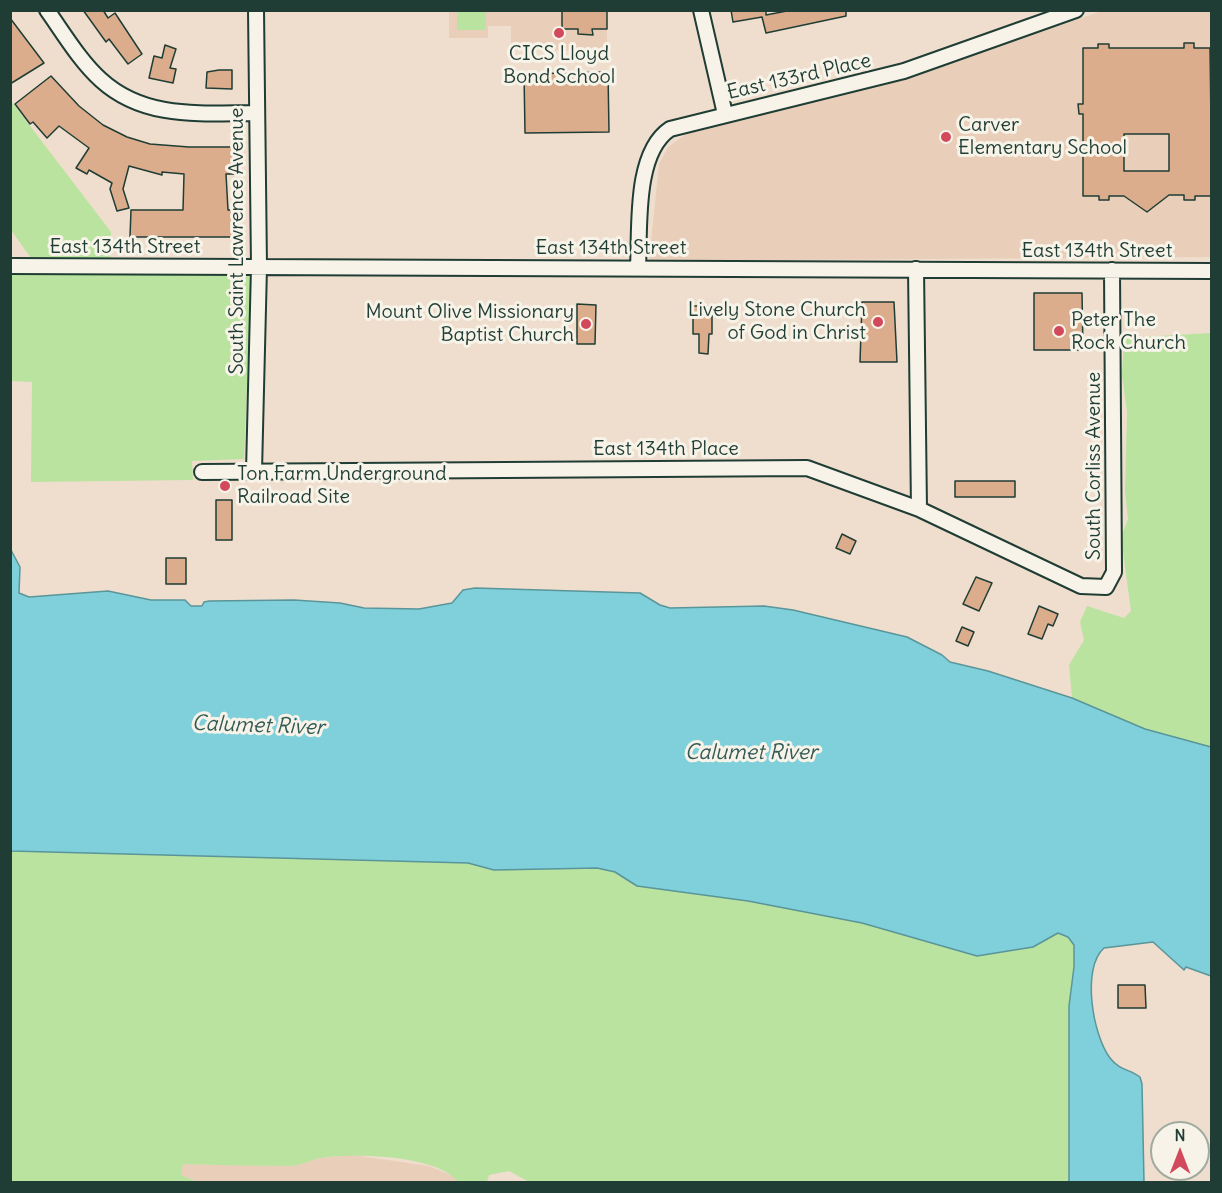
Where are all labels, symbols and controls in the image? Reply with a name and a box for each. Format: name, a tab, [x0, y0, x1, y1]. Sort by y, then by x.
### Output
marker: CICS Lloyd Bond School	[552, 26, 566, 40]
place label: CICS Lloyd Bond School	[503, 42, 615, 89]
street label: East 133rd Place	[725, 49, 873, 105]
street label: South Saint Lawrence Avenue	[225, 107, 249, 375]
place label: Carver Elementary School	[958, 113, 1127, 160]
marker: Carver Elementary School	[939, 130, 953, 144]
street label: East 134th Street	[50, 235, 200, 259]
street label: East 134th Street	[536, 236, 686, 260]
street label: East 134th Street	[1022, 239, 1172, 263]
place label: Lively Stone Church of God in Christ	[688, 298, 866, 345]
place label: Mount Olive Missionary Baptist Church	[365, 300, 574, 347]
place label: Peter The Rock Church	[1071, 308, 1186, 355]
marker: Lively Stone Church of God in Christ	[871, 315, 885, 329]
marker: Mount Olive Missionary Baptist Church	[579, 317, 593, 331]
marker: Peter The Rock Church	[1052, 324, 1066, 338]
street label: South Corliss Avenue	[1082, 372, 1106, 560]
street label: East 134th Place	[593, 437, 739, 461]
place label: Ton Farm Underground Railroad Site	[237, 462, 447, 509]
marker: Ton Farm Underground Railroad Site	[218, 479, 232, 493]
water label: Calumet River	[191, 711, 325, 741]
water label: Calumet River	[685, 740, 817, 766]
north arrow	[1150, 1121, 1210, 1181]
text: N	[1174, 1125, 1186, 1145]

